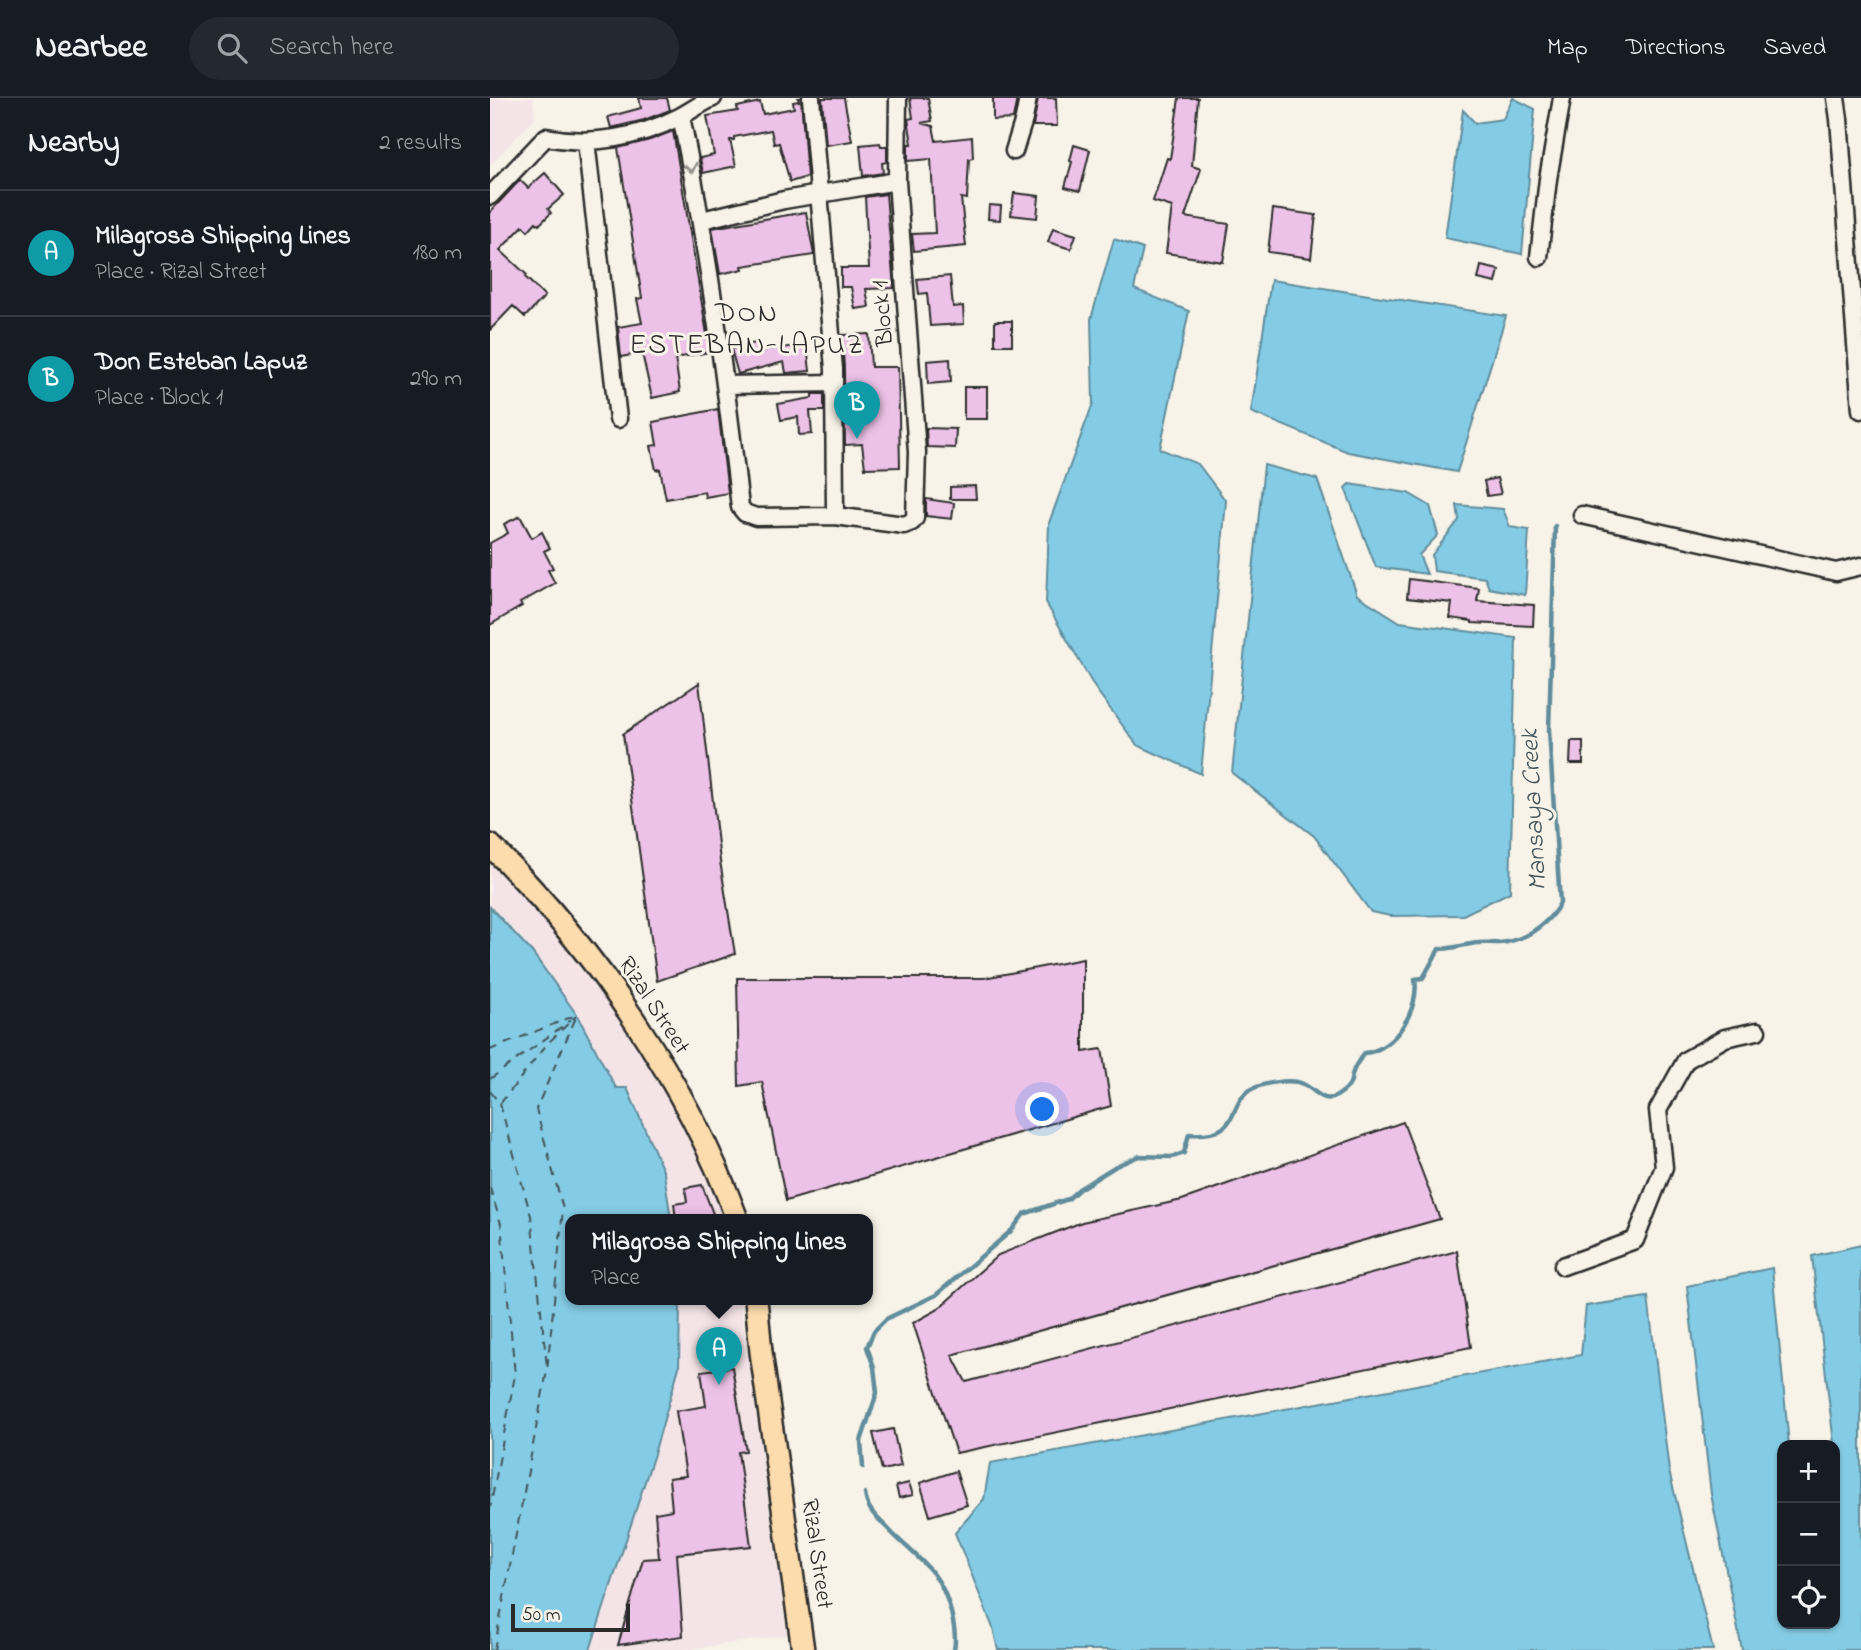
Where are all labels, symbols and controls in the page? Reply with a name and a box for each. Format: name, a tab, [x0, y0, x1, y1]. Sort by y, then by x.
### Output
search box	[189, 17, 679, 80]
text: Nearbee	[35, 24, 147, 72]
icon: search	[213, 29, 251, 67]
text: Search here	[269, 29, 394, 67]
text: Map	[1547, 31, 1588, 66]
text: Directions	[1626, 31, 1725, 66]
text: Saved	[1763, 31, 1826, 66]
text: Nearby	[28, 122, 120, 166]
text: 2 results	[379, 127, 462, 160]
one-way arrow	[683, 162, 698, 174]
text: Milagrosa Shipping Lines	[95, 218, 351, 256]
text: A	[44, 237, 58, 270]
text: 180 m	[413, 237, 462, 270]
text: Place · Rizal Street	[95, 256, 267, 289]
street label: Block 1	[864, 278, 904, 348]
district label: DON ESTEBAN-LAPUZ	[629, 294, 865, 367]
text: Don Esteban Lapuz	[95, 344, 307, 382]
text: B	[43, 363, 59, 396]
text: 290 m	[410, 363, 462, 396]
pin: B	[834, 381, 880, 439]
text: Place · Block 1	[95, 382, 223, 415]
water label: Mansaya Creek	[1512, 727, 1558, 892]
street label: Rizal Street	[608, 950, 698, 1062]
your location	[1025, 1092, 1059, 1126]
popup	[565, 1214, 873, 1305]
text: Milagrosa Shipping Lines	[591, 1224, 847, 1262]
text: Place	[591, 1262, 640, 1295]
pin: A	[696, 1327, 742, 1385]
map controls	[1777, 1440, 1840, 1629]
button: +	[1777, 1440, 1840, 1503]
street label: Rizal Street	[791, 1497, 841, 1611]
button: −	[1777, 1503, 1840, 1566]
button: locate	[1777, 1566, 1840, 1629]
scale bar	[511, 1601, 630, 1633]
text: 50 m	[522, 1602, 561, 1629]

